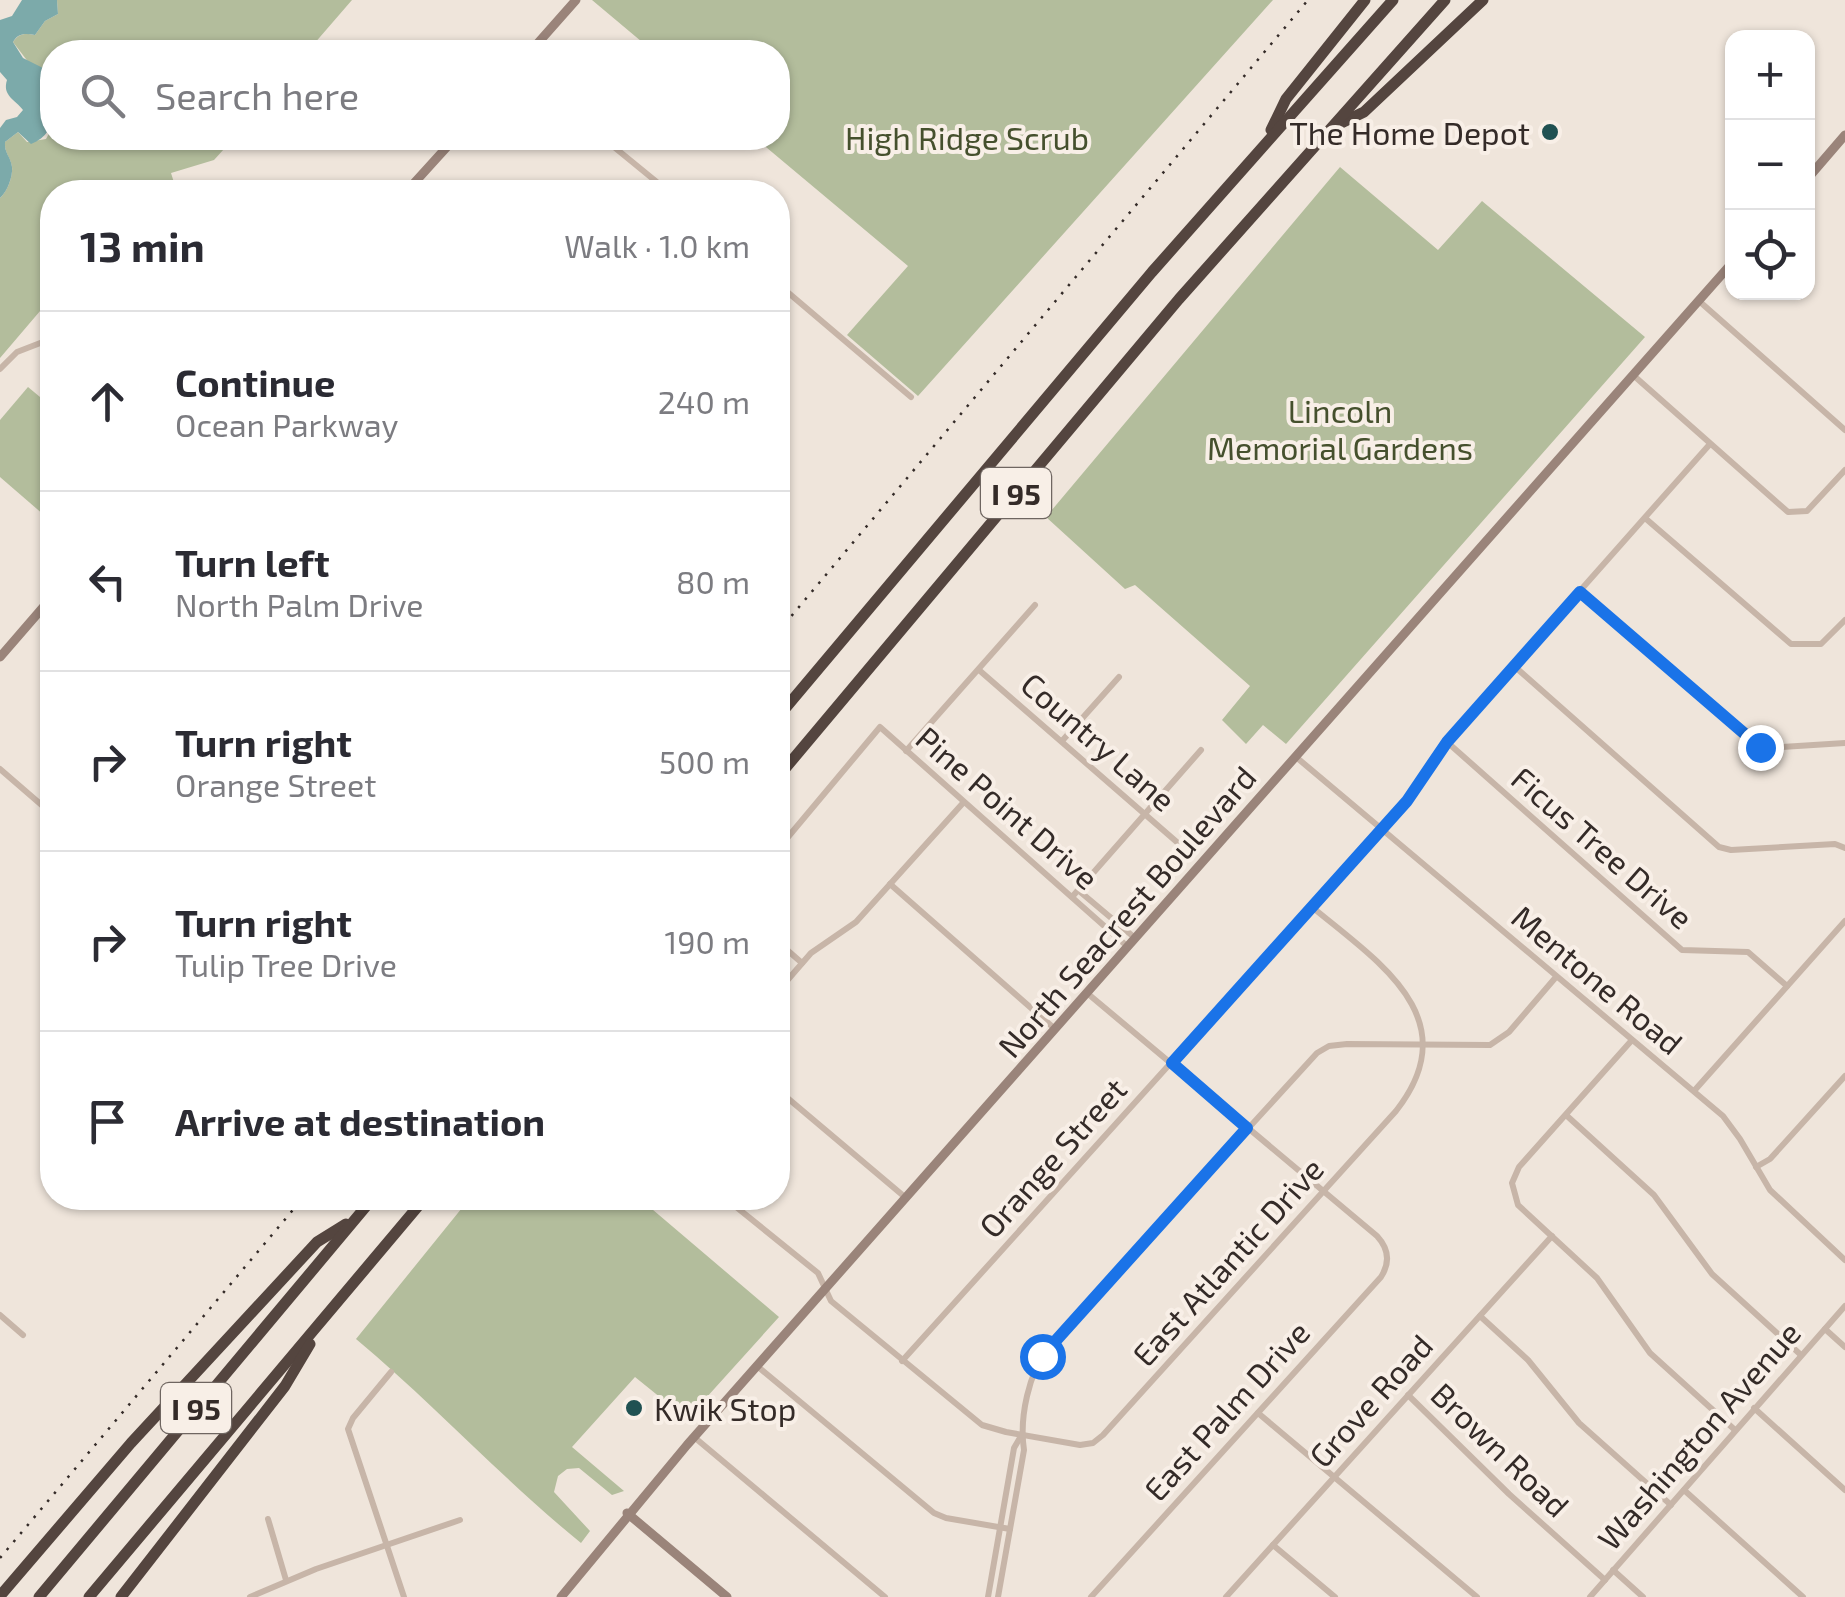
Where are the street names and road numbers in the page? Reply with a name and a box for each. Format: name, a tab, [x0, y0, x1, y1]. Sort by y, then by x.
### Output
road number: I 95	[981, 468, 1051, 518]
street label: Country Lane	[1014, 664, 1184, 818]
street label: Pine Point Drive	[909, 718, 1107, 896]
street label: North Seacrest Boulevard	[989, 758, 1263, 1064]
street label: Ficus Tree Drive	[1505, 758, 1701, 936]
street label: Mentone Road	[1505, 897, 1691, 1061]
street label: Orange Street	[971, 1069, 1133, 1245]
street label: East Atlantic Drive	[1124, 1149, 1330, 1373]
street label: East Palm Drive	[1136, 1313, 1316, 1507]
street label: Washington Avenue	[1589, 1313, 1807, 1557]
street label: Grove Road	[1301, 1326, 1439, 1474]
street label: Brown Road	[1424, 1374, 1578, 1524]
road number: I 95	[161, 1383, 231, 1433]

